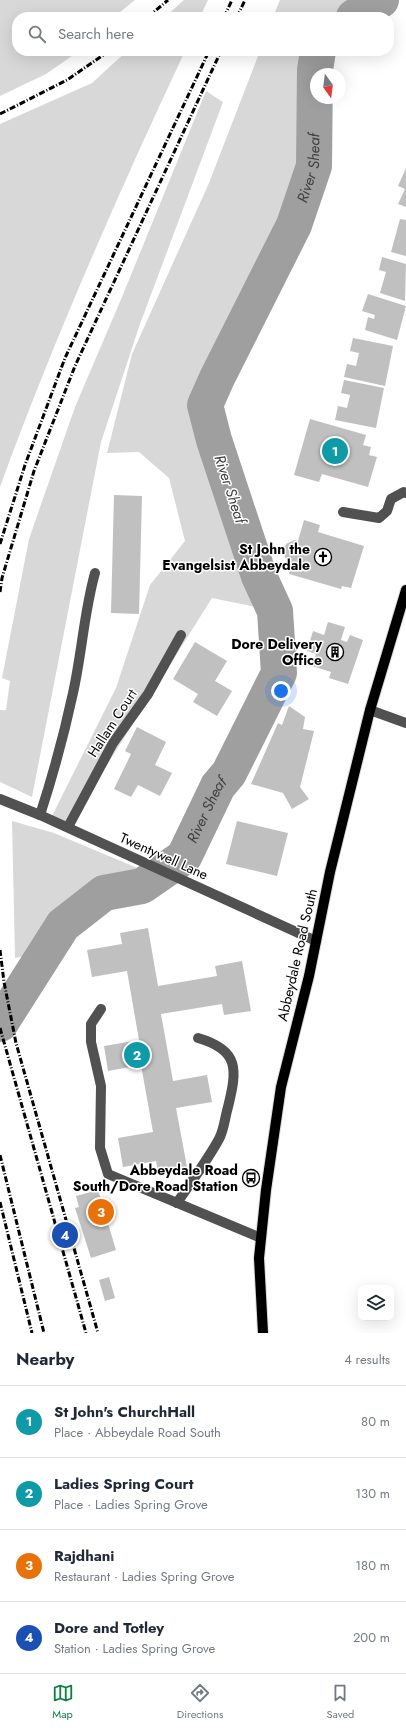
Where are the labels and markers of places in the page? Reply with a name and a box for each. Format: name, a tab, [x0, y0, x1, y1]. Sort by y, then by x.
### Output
pin: 1	[322, 436, 348, 466]
place label: St John the Evangelsist Abbeydale	[162, 539, 310, 575]
church icon: St John the Evangelsist Abbeydale	[313, 547, 333, 567]
place label: Dore Delivery Office	[231, 634, 323, 670]
building icon: Dore Delivery Office	[325, 642, 345, 662]
pin: 2	[124, 1040, 150, 1070]
place label: Abbeydale Road South/Dore Road Station	[73, 1160, 238, 1196]
bus stop icon: Abbeydale Road South/Dore Road Station	[241, 1168, 261, 1188]
pin: 3	[88, 1197, 114, 1227]
pin: 4	[52, 1220, 78, 1250]

